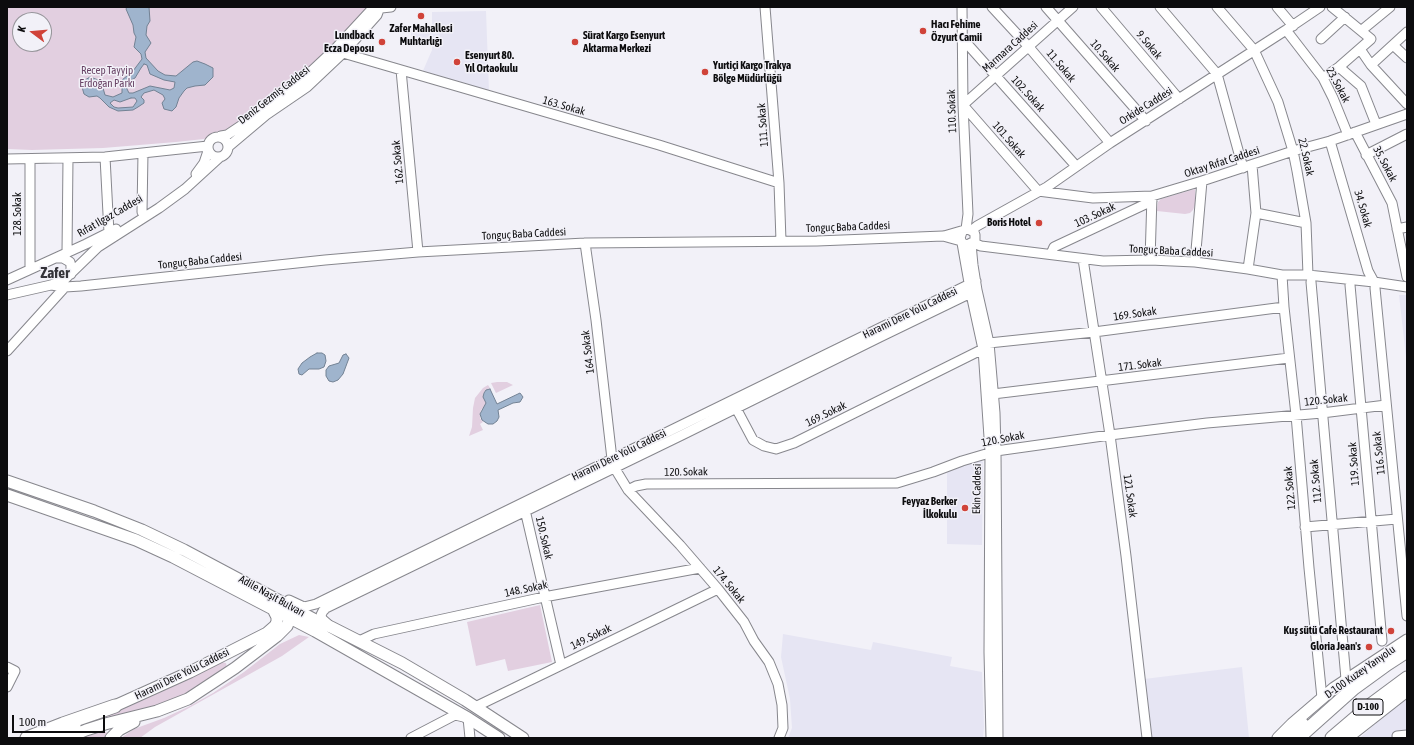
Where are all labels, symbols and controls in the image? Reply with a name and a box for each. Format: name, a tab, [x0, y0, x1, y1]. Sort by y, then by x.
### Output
marker: Zafer Mahallesi Muhtarlığı	[416, 11, 426, 21]
north arrow	[12, 12, 52, 52]
place label: Hacı Fehime Özyurt Camii	[931, 18, 982, 44]
street label: Marmara Caddesi	[979, 19, 1041, 75]
place label: Zafer Mahallesi Muhtarlığı	[390, 22, 452, 48]
text: K	[15, 25, 28, 33]
marker: Hacı Fehime Özyurt Camii	[918, 26, 928, 36]
street label: 9. Sokak	[1133, 28, 1165, 62]
place label: Lundback Ecza Deposu	[324, 29, 374, 55]
place label: Sürat Kargo Esenyurt Aktarma Merkezi	[583, 29, 665, 55]
marker: Lundback Ecza Deposu	[377, 37, 387, 47]
marker: Sürat Kargo Esenyurt Aktarma Merkezi	[570, 37, 580, 47]
street label: 10. Sokak	[1087, 37, 1123, 75]
street label: 11. Sokak	[1044, 47, 1078, 85]
place label: Esenyurt 80. Yıl Ortaokulu	[465, 49, 518, 75]
marker: Esenyurt 80. Yıl Ortaokulu	[452, 57, 462, 67]
place label: Yurtiçi Kargo Trakya Bölge Müdürlüğü	[713, 59, 791, 85]
street label: Deniz Gezmiş Caddesi	[236, 63, 312, 127]
park label: Recep Tayyip Erdoğan Parkı	[79, 64, 135, 90]
street label: 23. Sokak	[1323, 65, 1353, 105]
marker: Yurtiçi Kargo Trakya Bölge Müdürlüğü	[700, 67, 710, 77]
street label: 102. Sokak	[1009, 73, 1047, 115]
street label: Orkide Caddesi	[1117, 84, 1175, 128]
street label: 110. Sokak	[945, 89, 959, 133]
street label: 163. Sokak	[541, 94, 587, 118]
street label: 111. Sokak	[755, 103, 771, 147]
street label: 101. Sokak	[990, 119, 1028, 161]
street label: 22. Sokak	[1295, 137, 1317, 177]
street label: 162. Sokak	[390, 140, 406, 184]
street label: Oktay Rıfat Caddesi	[1183, 144, 1261, 180]
street label: 35. Sokak	[1370, 144, 1400, 184]
street label: 34. Sokak	[1351, 189, 1375, 229]
street label: 128. Sokak	[11, 192, 25, 236]
street label: Rıfat Ilgaz Caddesi	[75, 192, 145, 240]
street label: 103. Sokak	[1072, 200, 1118, 230]
place label: Boris Hotel	[987, 216, 1031, 230]
marker: Boris Hotel	[1034, 218, 1044, 228]
street label: Tonguç Baba Caddesi	[806, 219, 890, 235]
street label: Tonguç Baba Caddesi	[482, 225, 566, 243]
street label: Tonguç Baba Caddesi	[1129, 242, 1213, 260]
street label: Tonguç Baba Caddesi	[157, 250, 243, 272]
district label: Zafer	[40, 264, 70, 282]
street label: Harami Dere Yolu Caddesi	[861, 284, 959, 342]
street label: 169. Sokak	[1113, 304, 1157, 324]
street label: 164. Sokak	[579, 330, 597, 374]
street label: 171. Sokak	[1118, 356, 1162, 374]
street label: 120. Sokak	[1304, 391, 1348, 409]
street label: 169. Sokak	[804, 399, 848, 429]
street label: Harami Dere Yolu Caddesi	[570, 426, 668, 484]
street label: 120. Sokak	[980, 428, 1026, 450]
street label: 116. Sokak	[1370, 431, 1388, 475]
street label: 119. Sokak	[1346, 442, 1362, 486]
street label: 112. Sokak	[1308, 459, 1324, 503]
street label: Ekin Caddesi	[970, 464, 984, 514]
street label: 120. Sokak	[664, 465, 708, 479]
street label: 122. Sokak	[1282, 466, 1298, 510]
street label: 121. Sokak	[1120, 474, 1140, 518]
place label: Feyyaz Berker İlkokulu	[902, 495, 957, 521]
marker: Feyyaz Berker İlkokulu	[960, 503, 970, 513]
street label: 150. Sokak	[533, 515, 555, 561]
street label: 174. Sokak	[710, 564, 748, 606]
street label: Adile Naşit Bulvarı	[237, 572, 307, 620]
street label: 148. Sokak	[503, 578, 549, 600]
street label: 149. Sokak	[569, 622, 613, 652]
place label: Kuş sütü Cafe Restaurant	[1284, 624, 1383, 638]
marker: Kuş sütü Cafe Restaurant	[1386, 626, 1396, 636]
place label: Gloria Jean's	[1310, 640, 1361, 654]
marker: Gloria Jean's	[1364, 642, 1374, 652]
street label: D-100 Kuzey Yanyolu	[1322, 643, 1398, 701]
street label: Harami Dere Yolu Caddesi	[133, 645, 231, 703]
road number: D-100	[1353, 699, 1383, 715]
scale bar	[14, 707, 107, 733]
text: 100 m	[19, 715, 46, 729]

